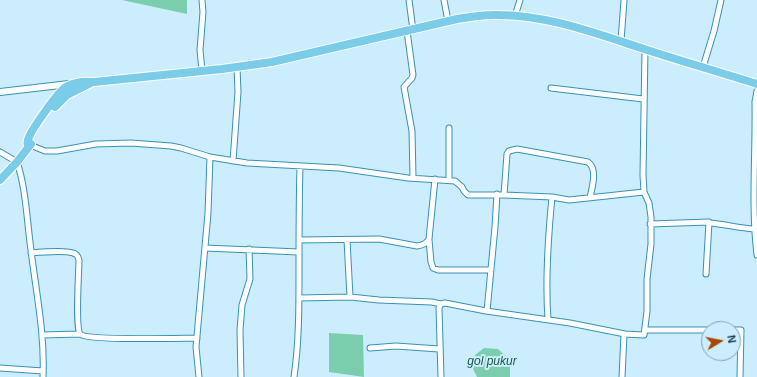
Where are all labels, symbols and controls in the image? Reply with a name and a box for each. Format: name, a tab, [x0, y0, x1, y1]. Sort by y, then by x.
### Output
north arrow	[701, 321, 741, 361]
text: N	[725, 334, 738, 344]
water label: gol pukur	[467, 355, 517, 369]

